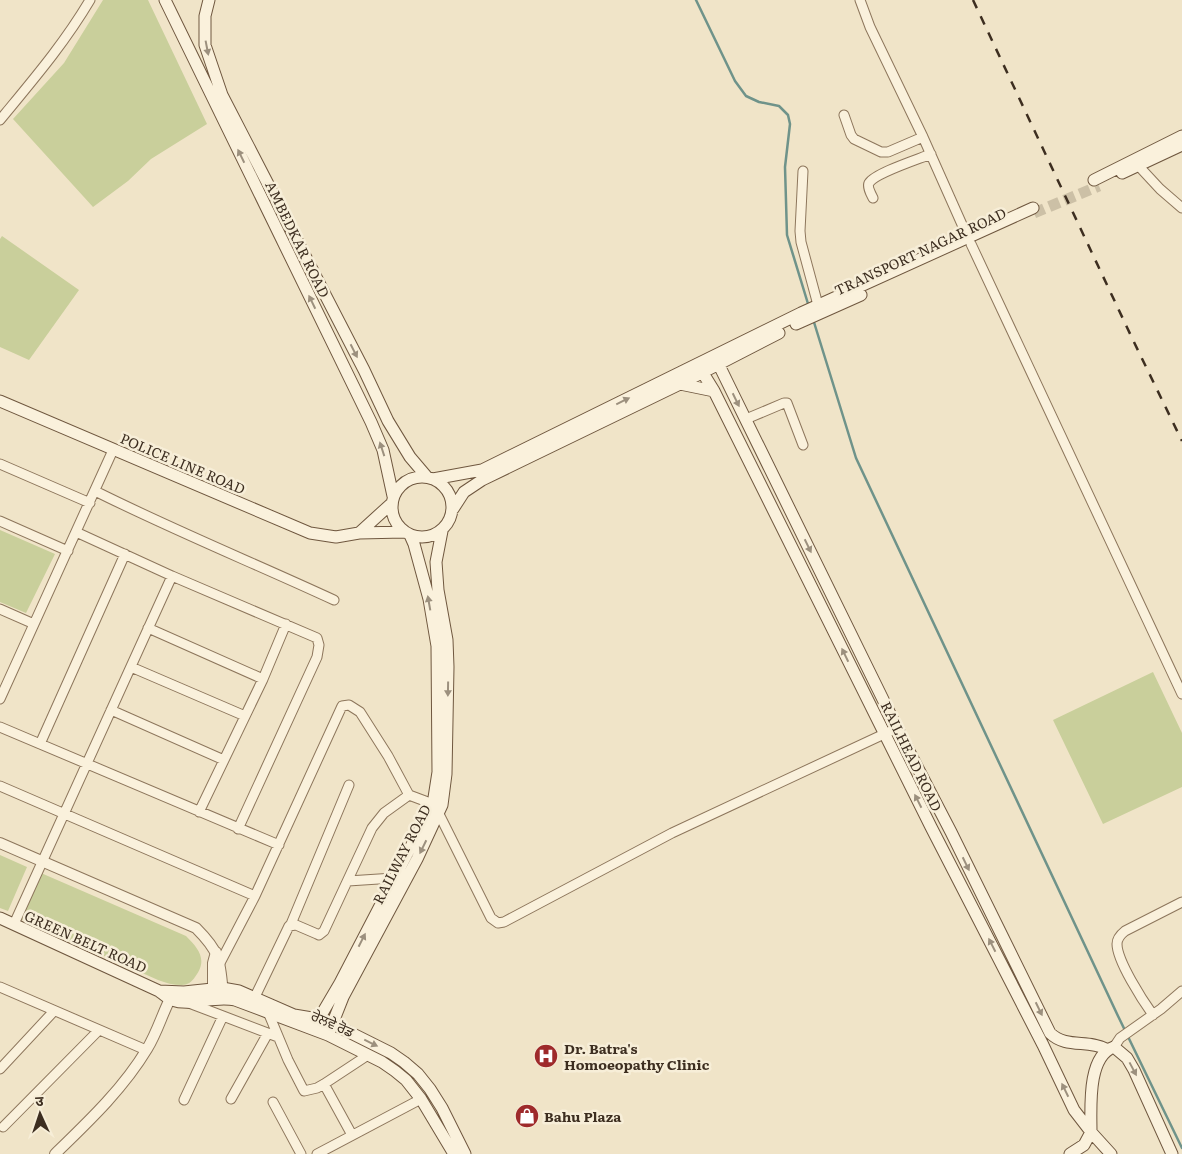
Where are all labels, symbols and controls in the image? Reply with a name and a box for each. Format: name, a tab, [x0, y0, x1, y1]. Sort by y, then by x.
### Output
one-way arrow	[203, 41, 211, 57]
one-way arrow	[237, 149, 245, 163]
street label: AMBEDKAR ROAD	[261, 177, 335, 301]
street label: TRANSPORT NAGAR ROAD	[831, 202, 1009, 300]
one-way arrow	[308, 295, 316, 309]
one-way arrow	[350, 344, 358, 358]
one-way arrow	[733, 393, 741, 407]
one-way arrow	[616, 397, 630, 405]
street label: POLICE LINE ROAD	[117, 428, 249, 498]
one-way arrow	[378, 441, 386, 456]
one-way arrow	[804, 539, 812, 553]
one-way arrow	[425, 595, 433, 611]
one-way arrow	[841, 648, 849, 662]
one-way arrow	[444, 681, 452, 697]
street label: RAILHEAD ROAD	[877, 698, 947, 815]
one-way arrow	[914, 794, 922, 808]
street label: RAILWAY ROAD	[367, 800, 435, 907]
one-way arrow	[419, 840, 427, 854]
one-way arrow	[962, 857, 970, 871]
street label: GREEN BELT ROAD	[22, 905, 151, 977]
one-way arrow	[358, 932, 366, 947]
one-way arrow	[988, 938, 996, 953]
one-way arrow	[1034, 1002, 1043, 1017]
street label: ਰੇਲਵੇ ਰੋਡ	[308, 1004, 358, 1041]
place label: Dr. Batra's Homoeopathy Clinic	[564, 1038, 710, 1074]
one-way arrow	[364, 1039, 378, 1047]
hospital icon: Dr. Batra's Homoeopathy Clinic	[533, 1043, 559, 1069]
one-way arrow	[1129, 1062, 1137, 1076]
one-way arrow	[1061, 1083, 1069, 1098]
north arrow	[15, 1089, 65, 1139]
text: उ	[35, 1090, 45, 1110]
shop icon: Bahu Plaza	[514, 1103, 540, 1129]
place label: Bahu Plaza	[544, 1106, 622, 1126]

